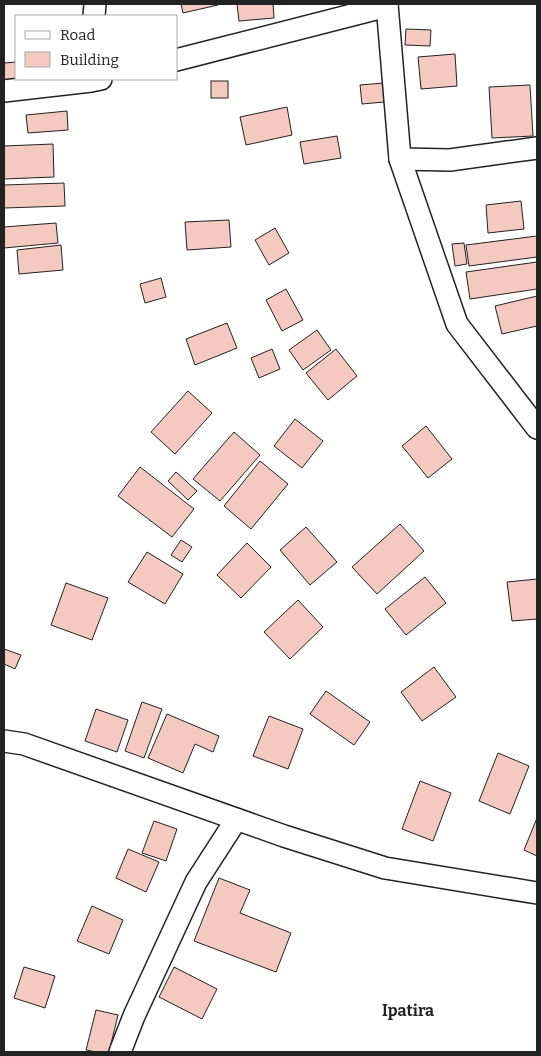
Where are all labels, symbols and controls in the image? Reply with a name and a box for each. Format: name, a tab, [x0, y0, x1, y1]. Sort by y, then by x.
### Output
legend	[15, 15, 178, 80]
text: Road	[60, 26, 95, 44]
text: Building	[60, 51, 119, 69]
district label: Ipatira	[382, 1001, 434, 1020]

